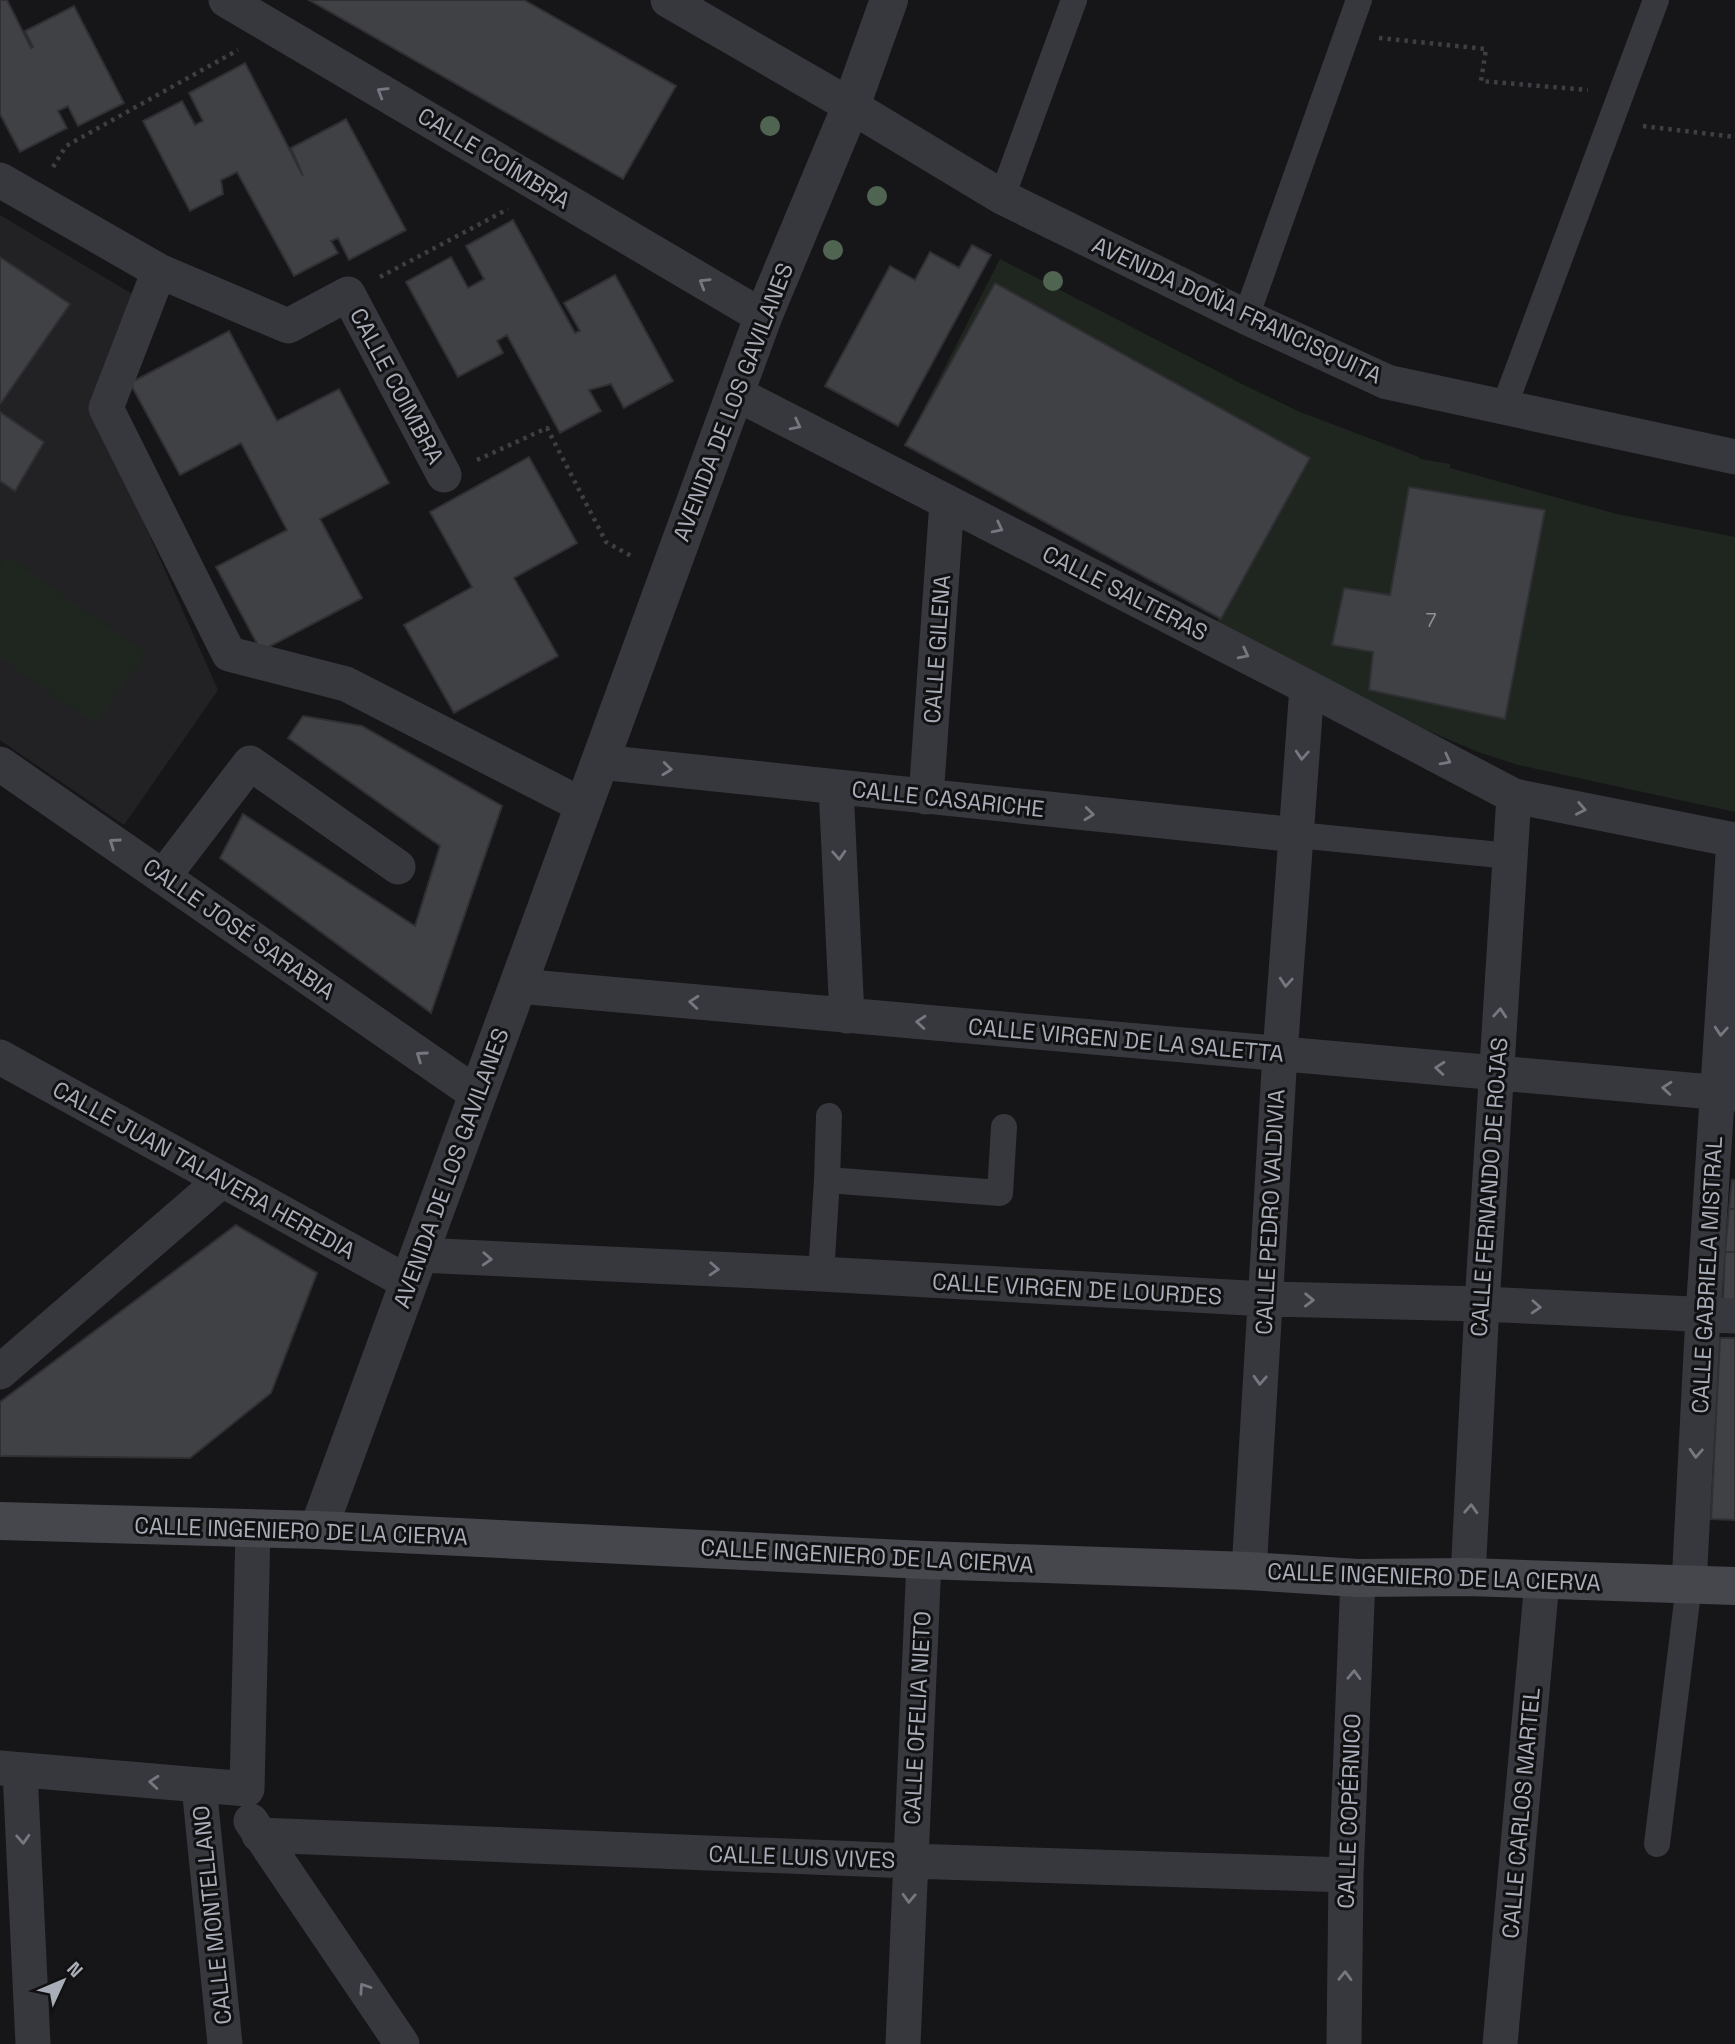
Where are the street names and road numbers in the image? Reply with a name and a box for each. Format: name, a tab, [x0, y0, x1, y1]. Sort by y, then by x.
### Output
street label: CALLE COÍMBRA	[412, 101, 576, 215]
street label: AVENIDA DOÑA FRANCISQUITA	[1087, 230, 1387, 390]
street label: AVENIDA DE LOS GAVILANES	[666, 259, 800, 545]
street label: CALLE COIMBRA	[343, 303, 451, 469]
street label: CALLE SALTERAS	[1037, 538, 1213, 648]
street label: CALLE GILENA	[917, 574, 957, 724]
street label: CALLE CASARICHE	[850, 774, 1046, 824]
street label: CALLE JOSÉ SARABIA	[137, 851, 341, 1007]
street label: CALLE VIRGEN DE LA SALETTA	[967, 1011, 1285, 1069]
street label: AVENIDA DE LOS GAVILANES	[386, 1024, 516, 1312]
street label: CALLE FERNANDO DE ROJAS	[1464, 1036, 1514, 1338]
street label: CALLE JUAN TALAVERA HEREDIA	[47, 1074, 361, 1266]
street label: CALLE PEDRO VALDIVIA	[1249, 1088, 1291, 1336]
street label: CALLE GABRIELA MISTRAL	[1685, 1136, 1729, 1414]
street label: CALLE VIRGEN DE LOURDES	[931, 1266, 1223, 1312]
street label: CALLE INGENIERO DE LA CIERVA	[134, 1510, 468, 1552]
street label: CALLE INGENIERO DE LA CIERVA	[700, 1532, 1034, 1580]
street label: CALLE INGENIERO DE LA CIERVA	[1267, 1556, 1601, 1598]
street label: CALLE OFELIA NIETO	[896, 1610, 938, 1826]
street label: CALLE CARLOS MARTEL	[1495, 1686, 1547, 1940]
street label: CALLE COPÉRNICO	[1331, 1713, 1367, 1909]
street label: CALLE MONTELLANO	[186, 1804, 238, 2026]
street label: CALLE LUIS VIVES	[708, 1839, 896, 1875]

